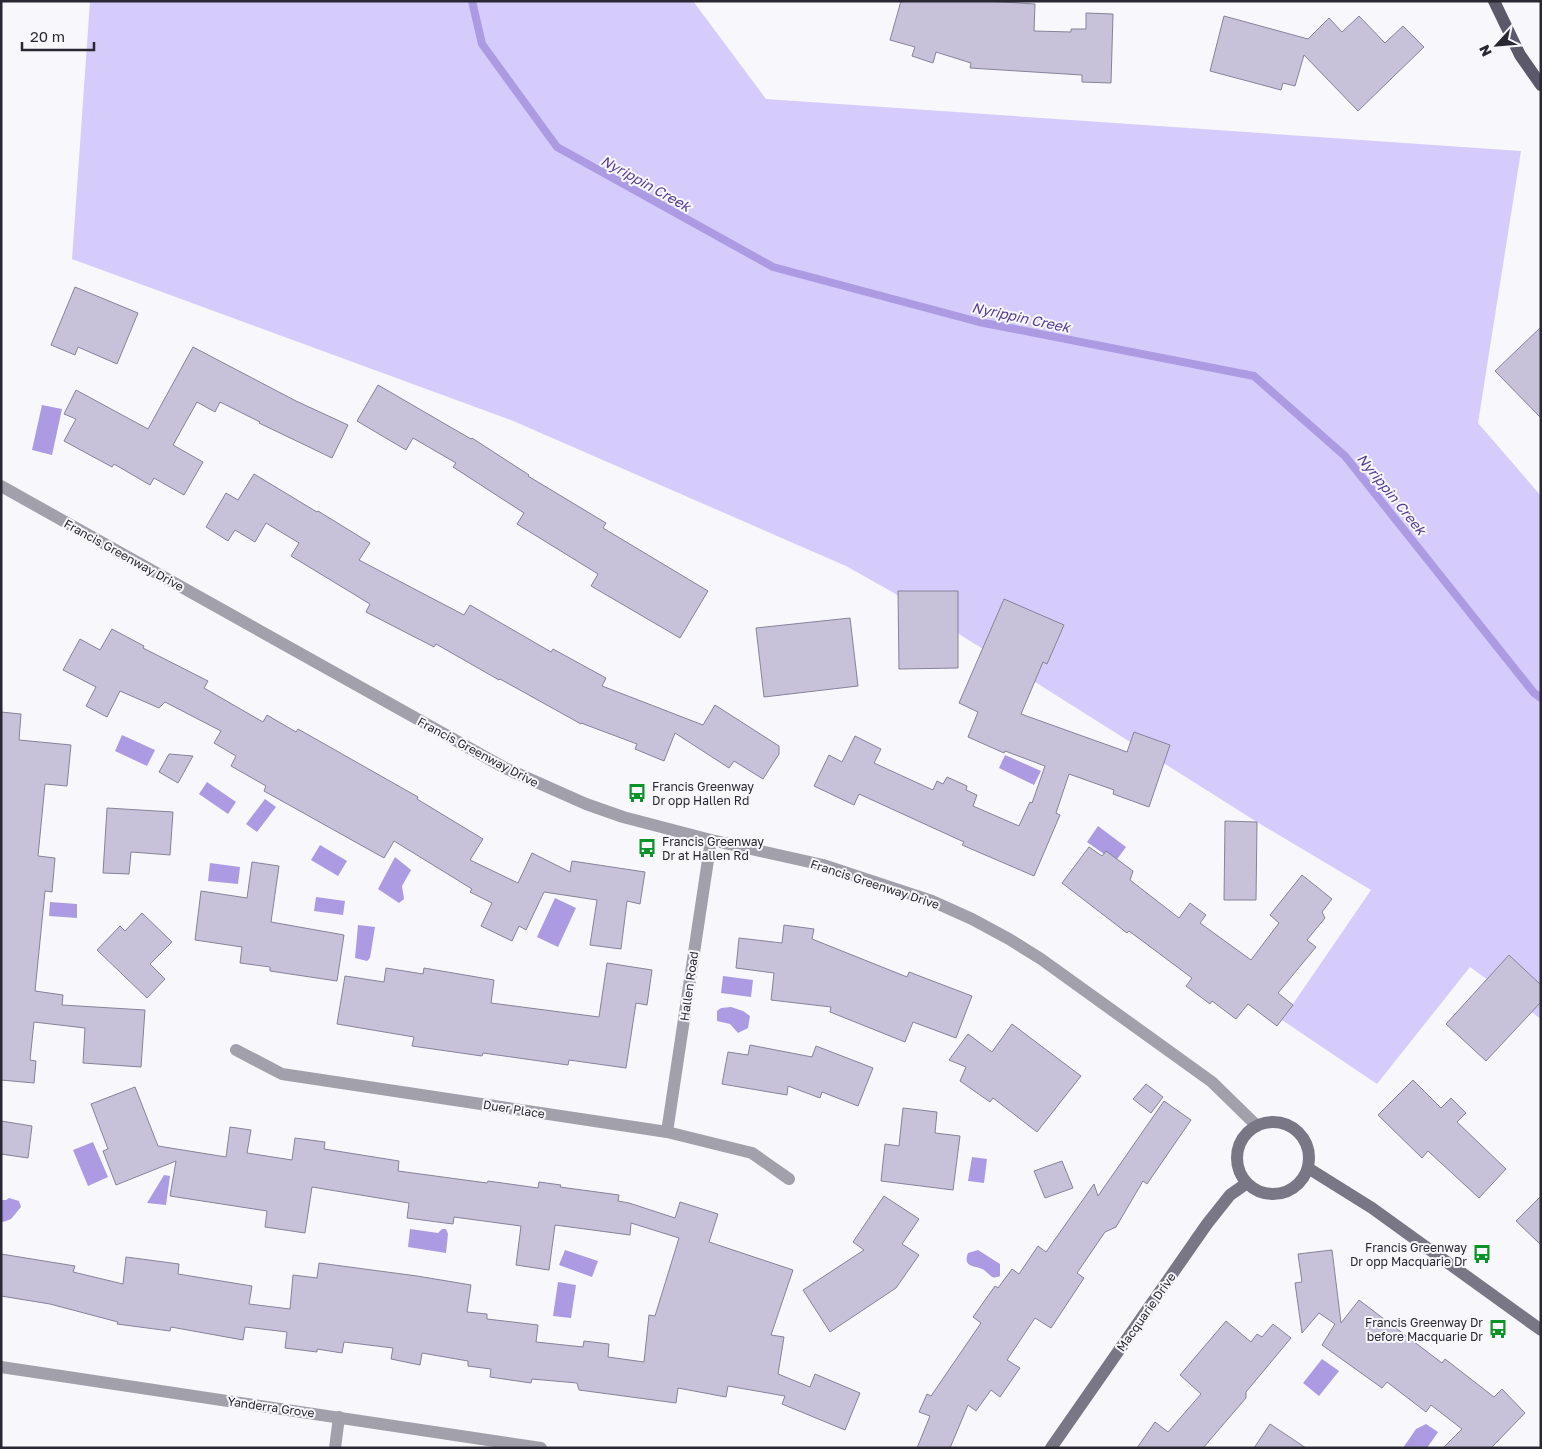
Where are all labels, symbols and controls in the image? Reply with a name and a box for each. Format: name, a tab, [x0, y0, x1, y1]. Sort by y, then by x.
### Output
scale bar	[22, 20, 95, 52]
north arrow	[1472, 20, 1522, 70]
text: 20 m	[30, 27, 65, 45]
text: N	[1475, 42, 1495, 59]
water label: Nyrippin Creek	[598, 151, 696, 216]
water label: Nyrippin Creek	[970, 298, 1074, 336]
water label: Nyrippin Creek	[1354, 450, 1431, 540]
street label: Francis Greenway Drive	[61, 516, 187, 594]
street label: Francis Greenway Drive	[415, 714, 541, 790]
place label: Francis Greenway Dr opp Hallen Rd	[652, 779, 754, 808]
bus stop icon: Francis Greenway Dr opp Hallen Rd	[626, 782, 648, 804]
place label: Francis Greenway Dr at Hallen Rd	[662, 834, 764, 863]
bus stop icon: Francis Greenway Dr at Hallen Rd	[636, 837, 658, 859]
street label: Francis Greenway Drive	[809, 856, 941, 912]
street label: Hallen Road	[677, 950, 701, 1022]
street label: Duer Place	[482, 1097, 546, 1121]
place label: Francis Greenway Dr opp Macquarie Dr	[1350, 1240, 1467, 1269]
bus stop icon: Francis Greenway Dr opp Macquarie Dr	[1471, 1243, 1493, 1265]
street label: Macquarie Drive	[1113, 1270, 1179, 1354]
place label: Francis Greenway Dr before Macquarie Dr	[1365, 1315, 1483, 1344]
bus stop icon: Francis Greenway Dr before Macquarie Dr	[1487, 1318, 1509, 1340]
street label: Yanderra Grove	[227, 1393, 315, 1421]

